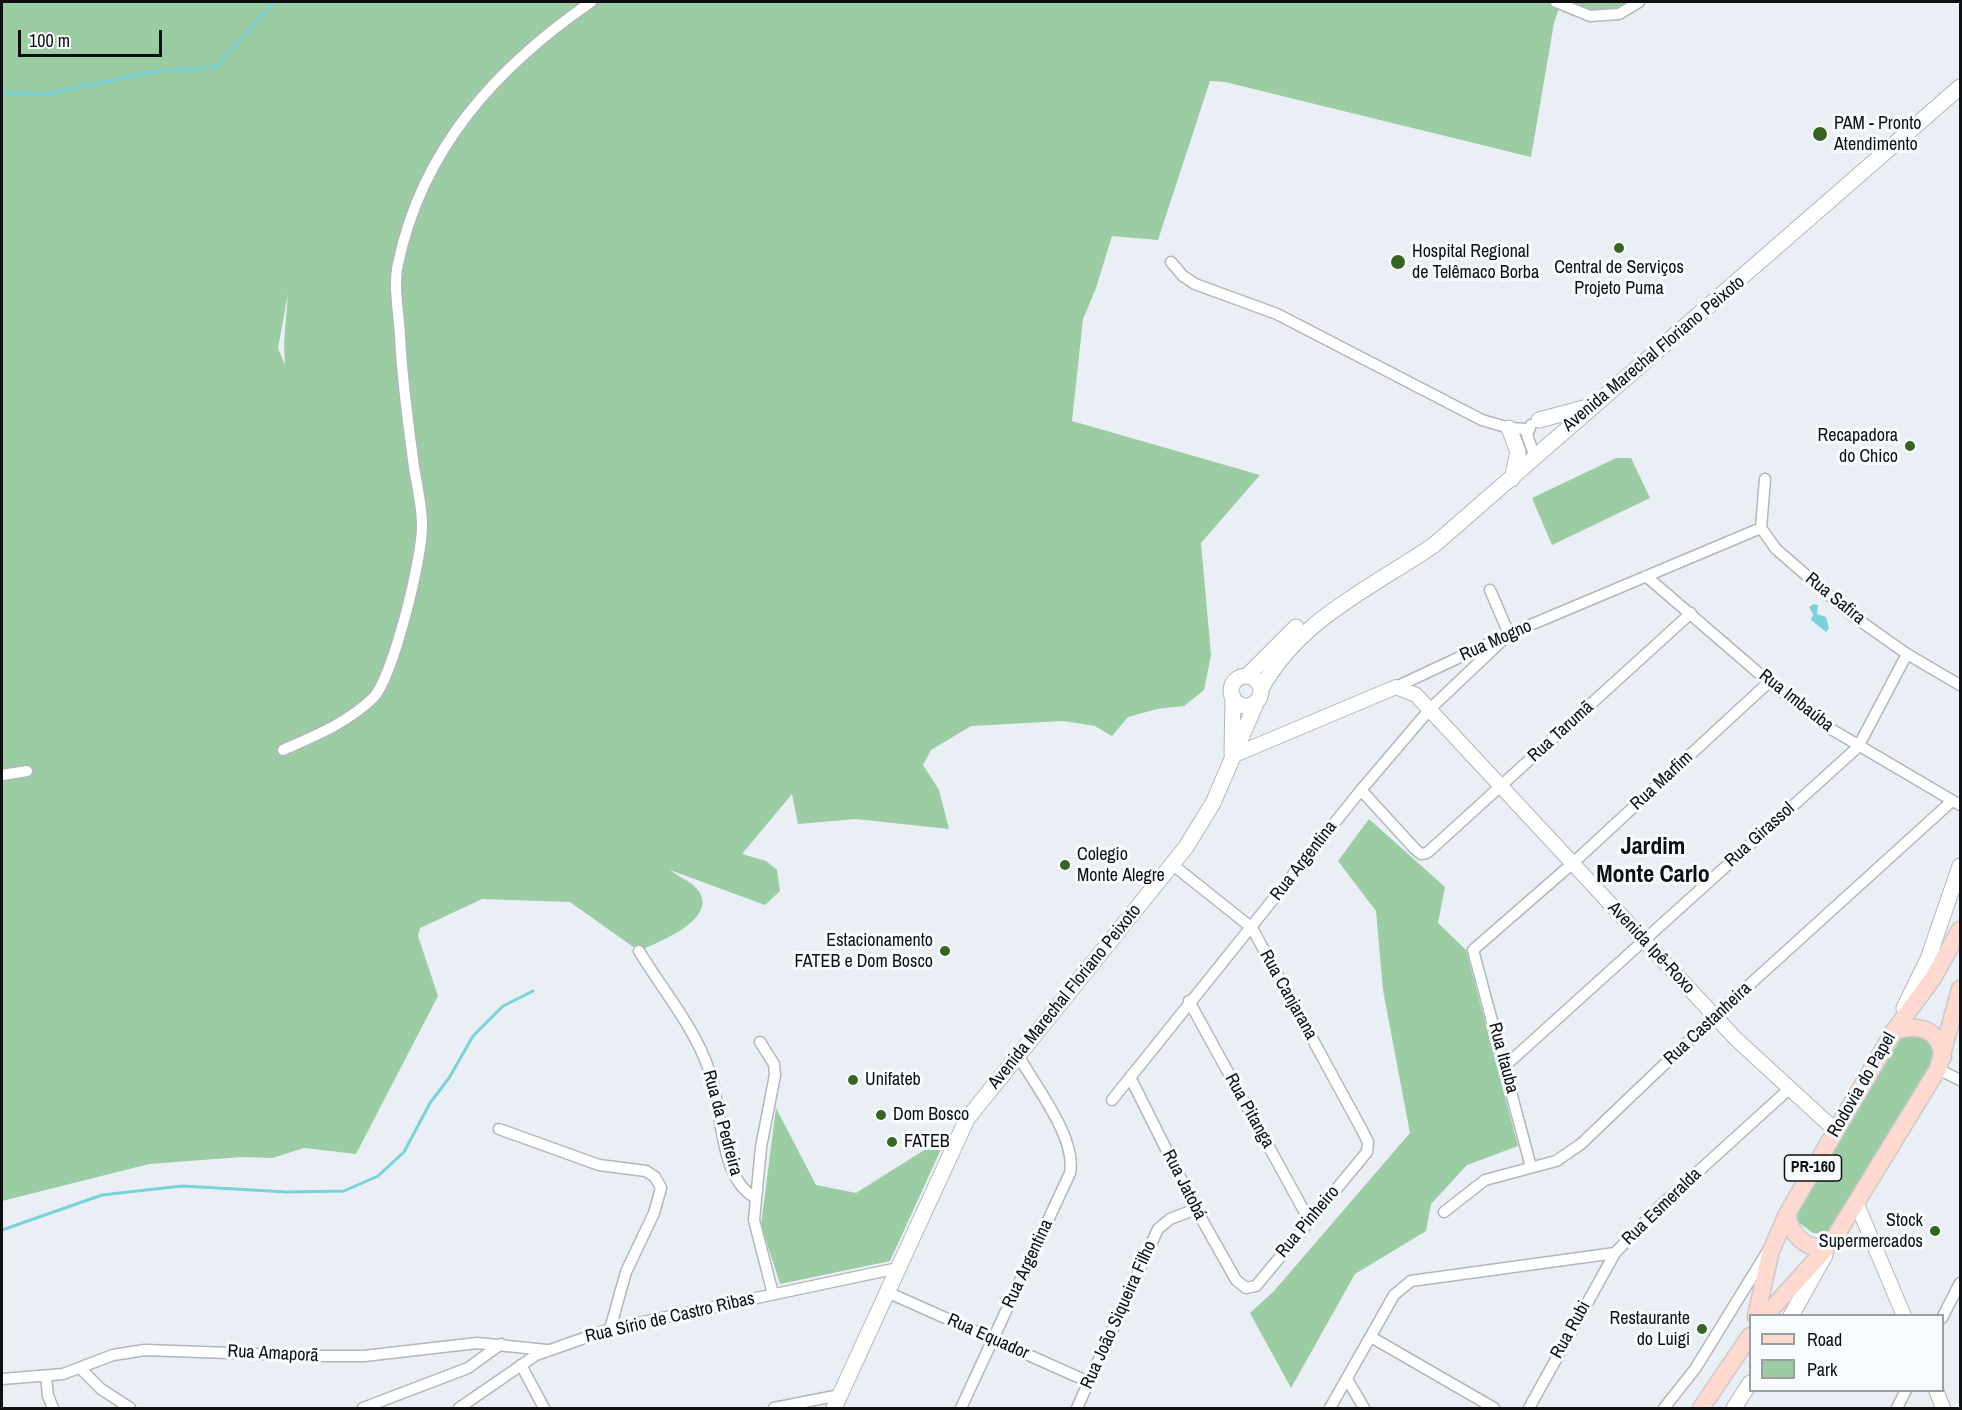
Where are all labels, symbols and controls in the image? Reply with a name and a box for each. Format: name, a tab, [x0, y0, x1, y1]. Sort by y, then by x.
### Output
scale bar	[21, 18, 165, 56]
text: 100 m	[29, 28, 70, 53]
place label: PAM - Pronto Atendimento	[1834, 113, 1922, 156]
marker: PAM - Pronto Atendimento	[1811, 125, 1829, 143]
place label: Hospital Regional de Telêmaco Borba	[1412, 241, 1539, 284]
marker: Central de Serviços Projeto Puma	[1612, 241, 1626, 255]
marker: Hospital Regional de Telêmaco Borba	[1389, 253, 1407, 271]
place label: Central de Serviços Projeto Puma	[1554, 257, 1684, 300]
street label: Avenida Marechal Floriano Peixoto	[1559, 271, 1749, 437]
place label: Recapadora do Chico	[1818, 425, 1898, 468]
marker: Recapadora do Chico	[1903, 439, 1917, 453]
street label: Rua Safira	[1801, 568, 1869, 630]
street label: Rua Mogno	[1457, 616, 1535, 666]
street label: Rua Imbaúba	[1754, 665, 1838, 737]
street label: Rua Tarumã	[1524, 697, 1598, 767]
street label: Rua Marfim	[1626, 747, 1698, 815]
street label: Rua Girassol	[1721, 798, 1799, 872]
street label: Rua Argentina	[1266, 817, 1342, 905]
district label: Jardim Monte Carlo	[1596, 834, 1710, 890]
place label: Colegio Monte Alegre	[1077, 844, 1165, 886]
marker: Colegio Monte Alegre	[1058, 858, 1072, 872]
street label: Avenida Ipê-Roxo	[1603, 898, 1699, 998]
street label: Avenida Marechal Floriano Peixoto	[984, 900, 1146, 1094]
place label: Estacionamento FATEB e Dom Bosco	[795, 930, 933, 972]
marker: Estacionamento FATEB e Dom Bosco	[938, 944, 952, 958]
street label: Rua Canjarana	[1254, 946, 1322, 1044]
street label: Rua Castanheira	[1660, 978, 1756, 1070]
street label: Rua Itauba	[1483, 1020, 1523, 1096]
street label: Rodovia do Papel	[1823, 1029, 1901, 1141]
street label: Rua da Pedreira	[698, 1068, 746, 1178]
place label: Unifateb	[865, 1069, 921, 1091]
street label: Rua Pitanga	[1220, 1070, 1278, 1152]
marker: Unifateb	[846, 1073, 860, 1087]
place label: Dom Bosco	[893, 1104, 969, 1126]
marker: Dom Bosco	[874, 1108, 888, 1122]
place label: FATEB	[904, 1131, 950, 1153]
marker: FATEB	[885, 1135, 899, 1149]
street label: Rua Jatobá	[1157, 1146, 1211, 1224]
road number: PR-160	[1784, 1155, 1842, 1181]
street label: Rua Esmeralda	[1618, 1164, 1706, 1250]
street label: Rua Pinheiro	[1272, 1182, 1344, 1262]
place label: Stock Supermercados	[1819, 1210, 1923, 1252]
street label: Rua Argentina	[998, 1216, 1058, 1312]
marker: Stock Supermercados	[1928, 1224, 1942, 1238]
street label: Rua João Siqueira Filho	[1077, 1238, 1161, 1392]
street label: Rua Sírio de Castro Ribas	[583, 1288, 757, 1348]
street label: Rua Rubi	[1546, 1297, 1596, 1363]
place label: Restaurante do Luigi	[1610, 1308, 1690, 1350]
street label: Rua Equador	[944, 1309, 1032, 1365]
legend	[1749, 1314, 1944, 1392]
marker: Restaurante do Luigi	[1695, 1322, 1709, 1336]
text: Road	[1807, 1327, 1842, 1352]
street label: Rua Amaporã	[227, 1341, 319, 1367]
text: Park	[1807, 1357, 1837, 1382]

